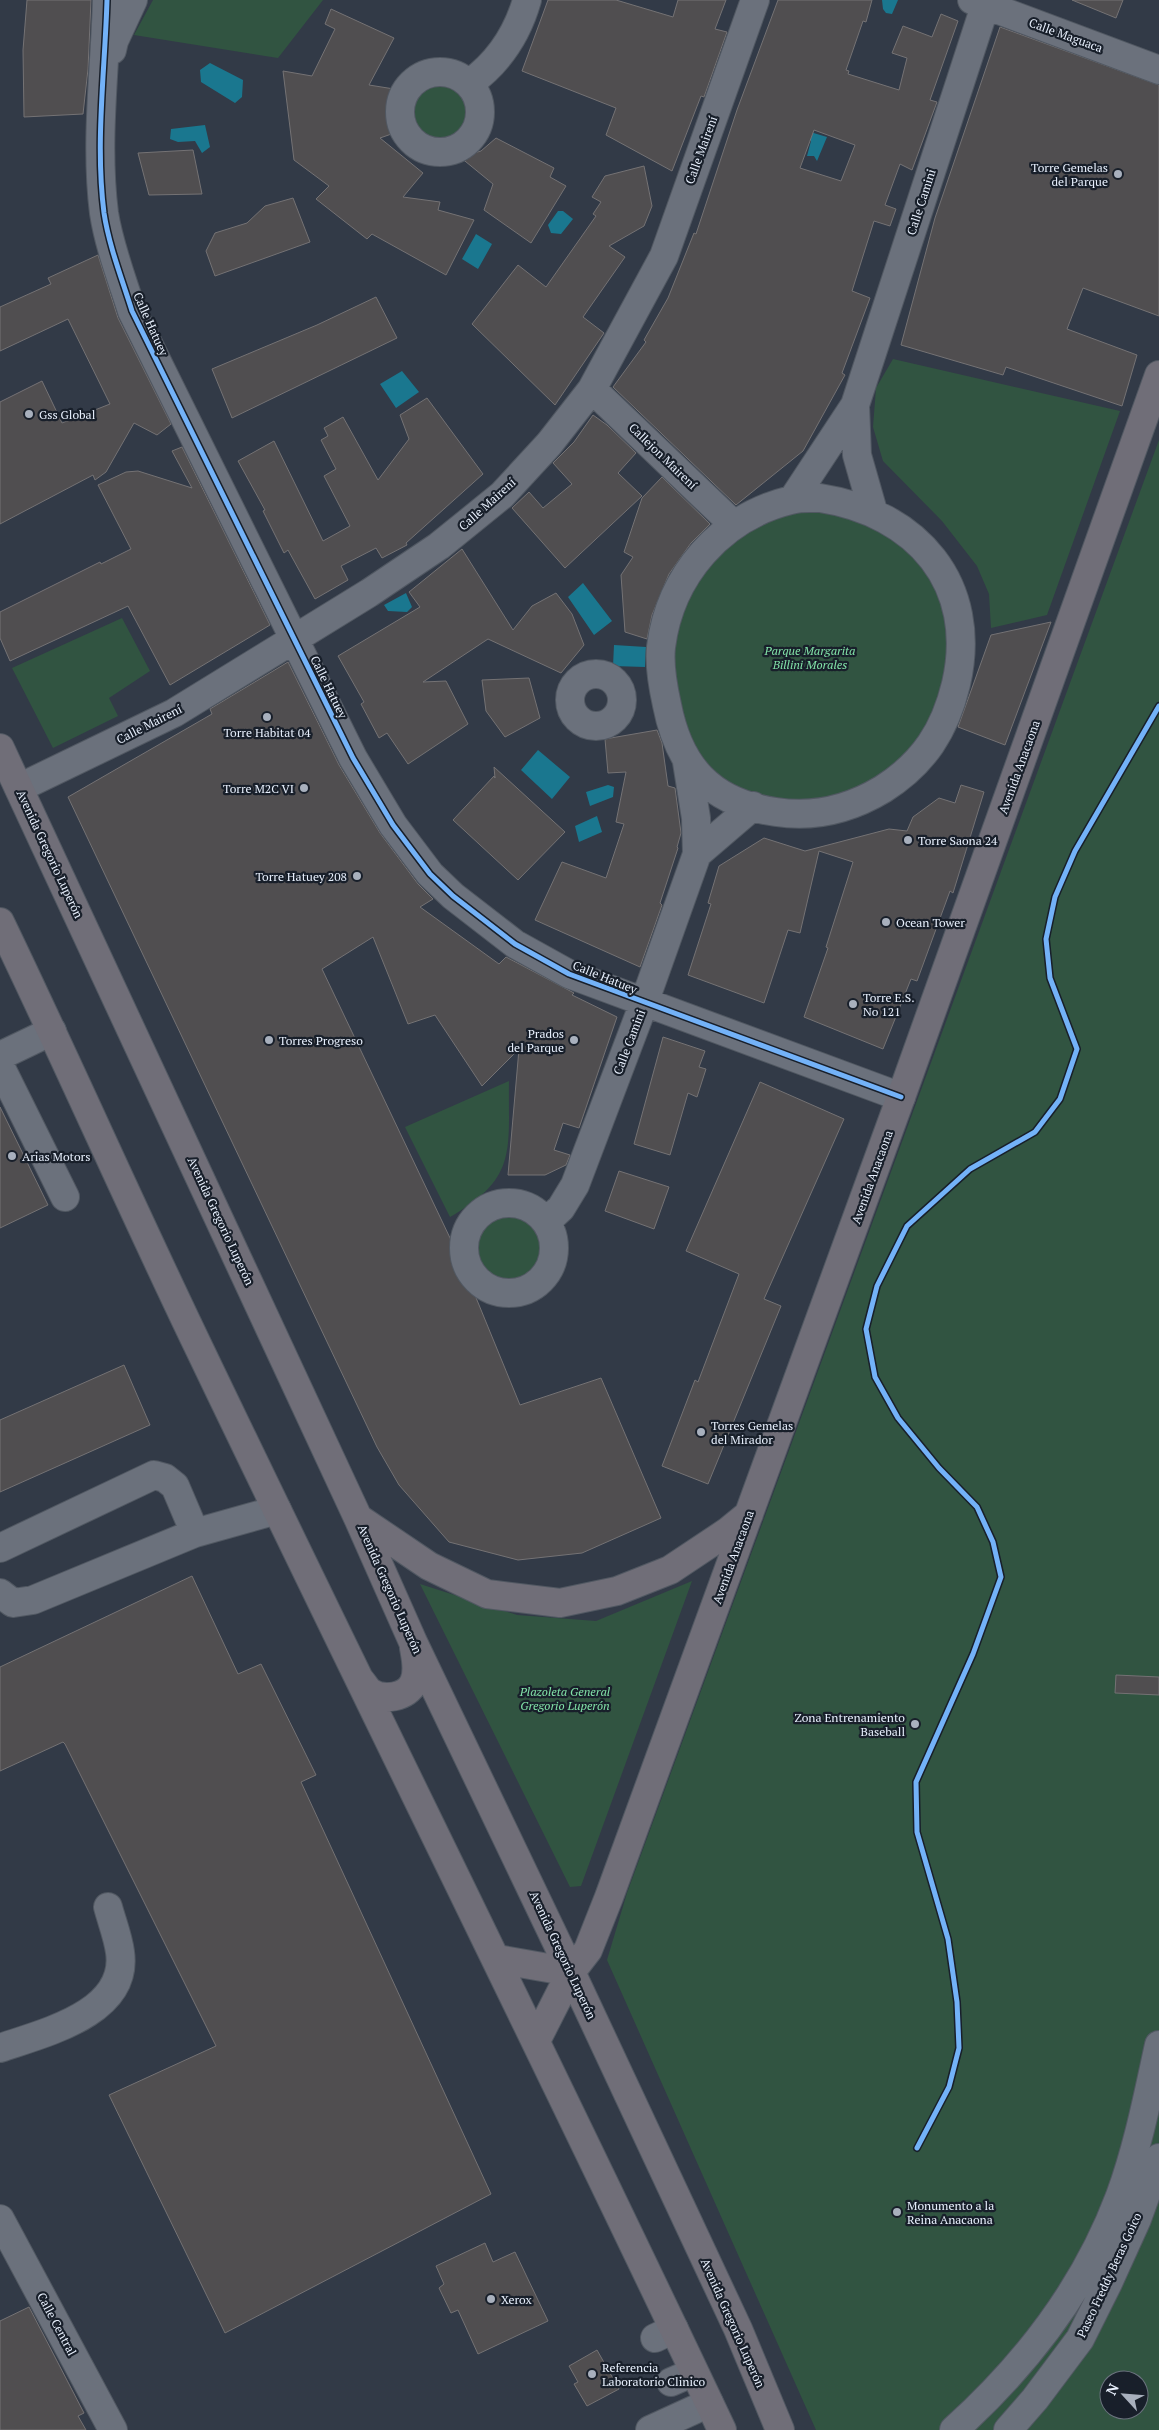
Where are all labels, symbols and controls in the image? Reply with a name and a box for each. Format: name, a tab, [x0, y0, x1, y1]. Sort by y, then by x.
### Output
street label: Calle Maguaca	[1027, 15, 1105, 55]
street label: Calle Mairení	[682, 114, 720, 186]
place label: Torre Gemelas del Parque	[1031, 160, 1108, 189]
street label: Calle Camini	[903, 167, 939, 237]
marker: Torre Gemelas del Parque	[1112, 168, 1124, 180]
street label: Calle Hatuey	[130, 290, 172, 359]
place label: Gss Global	[39, 407, 96, 422]
marker: Gss Global	[23, 408, 35, 420]
street label: Callejon Mairení	[626, 420, 700, 492]
street label: Calle Mairení	[455, 474, 519, 533]
park label: Parque Margarita Billini Morales	[764, 643, 856, 672]
street label: Calle Hatuey	[307, 653, 351, 722]
street label: Calle Mairení	[114, 701, 185, 747]
marker: Torre Habitat 04	[261, 711, 273, 723]
street label: Avenida Anacaona	[995, 718, 1043, 816]
place label: Torre Habitat 04	[223, 725, 311, 740]
place label: Torre M2C VI	[223, 781, 294, 796]
marker: Torre M2C VI	[298, 782, 310, 794]
street label: Avenida Gregorio Luperón	[14, 787, 86, 921]
place label: Torre Saona 24	[918, 833, 998, 848]
marker: Torre Saona 24	[902, 834, 914, 846]
place label: Torre Hatuey 208	[255, 869, 347, 884]
marker: Torre Hatuey 208	[351, 870, 363, 882]
place label: Ocean Tower	[896, 915, 965, 930]
marker: Ocean Tower	[880, 916, 892, 928]
street label: Calle Hatuey	[571, 957, 640, 997]
place label: Torre E.S. No 121	[863, 990, 915, 1019]
marker: Torre E.S. No 121	[847, 998, 859, 1010]
street label: Calle Camini	[610, 1007, 648, 1077]
place label: Prados del Parque	[507, 1026, 564, 1055]
place label: Torres Progreso	[279, 1033, 363, 1048]
marker: Torres Progreso	[263, 1034, 275, 1046]
marker: Prados del Parque	[568, 1034, 580, 1046]
street label: Avenida Anacaona	[848, 1128, 896, 1226]
place label: Arias Motors	[22, 1149, 90, 1164]
marker: Arias Motors	[6, 1150, 18, 1162]
street label: Avenida Gregorio Luperón	[185, 1154, 257, 1288]
place label: Torres Gemelas del Mirador	[711, 1418, 793, 1447]
marker: Torres Gemelas del Mirador	[695, 1426, 707, 1438]
street label: Avenida Anacaona	[709, 1508, 757, 1606]
street label: Avenida Gregorio Luperón	[355, 1522, 425, 1656]
park label: Plazoleta General Gregorio Luperón	[519, 1684, 611, 1713]
place label: Zona Entrenamiento Baseball	[795, 1710, 905, 1739]
marker: Zona Entrenamiento Baseball	[909, 1718, 921, 1730]
street label: Avenida Gregorio Luperón	[527, 1888, 599, 2022]
place label: Monumento a la Reina Anacaona	[907, 2198, 994, 2227]
marker: Monumento a la Reina Anacaona	[891, 2206, 903, 2218]
street label: Paseo Freddy Beras Goico	[1073, 2210, 1145, 2340]
street label: Avenida Gregorio Luperón	[698, 2256, 768, 2390]
street label: Calle Central	[34, 2290, 80, 2358]
place label: Xerox	[501, 2292, 533, 2307]
marker: Xerox	[485, 2293, 497, 2305]
place label: Referencia Laboratorio Clinico	[602, 2360, 705, 2389]
marker: Referencia Laboratorio Clinico	[586, 2368, 598, 2380]
north arrow	[1099, 2370, 1149, 2420]
text: N	[1101, 2380, 1123, 2398]

